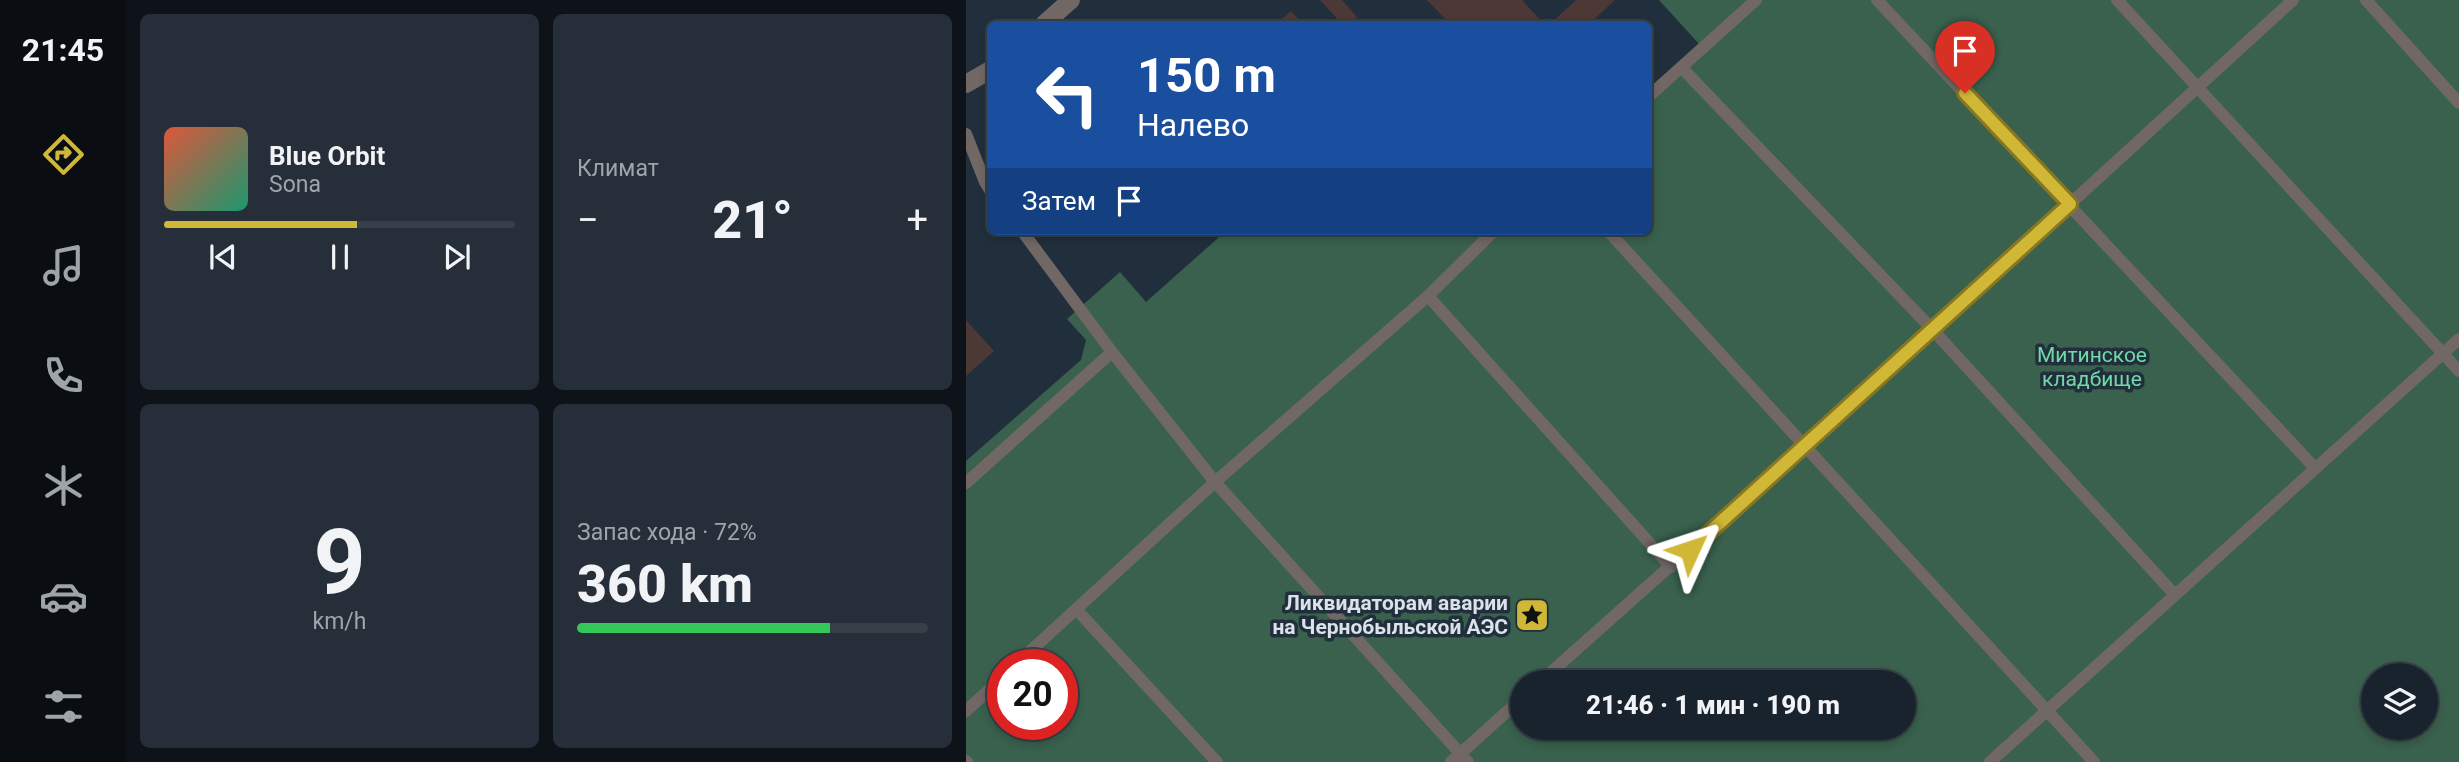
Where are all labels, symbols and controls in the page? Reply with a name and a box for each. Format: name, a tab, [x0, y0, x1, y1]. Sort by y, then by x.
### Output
pin	[1935, 21, 1995, 93]
text: 21:45	[22, 31, 104, 69]
icon: arrive	[1946, 32, 1984, 70]
text: 150 m	[1137, 47, 1276, 104]
icon: left	[1022, 49, 1113, 140]
text: Налево	[1137, 106, 1249, 144]
icon: directions	[39, 130, 88, 179]
text: Blue Orbit	[269, 141, 385, 171]
text: Климат	[577, 155, 659, 182]
text: Sona	[269, 171, 321, 198]
icon: arrive	[1110, 182, 1148, 220]
text: Затем	[1022, 186, 1096, 216]
text: 21°	[712, 190, 793, 251]
text: −	[577, 198, 599, 242]
text: +	[906, 198, 928, 242]
icon: previous	[204, 238, 242, 276]
icon: pause	[321, 238, 359, 276]
icon: next	[438, 238, 476, 276]
icon: music	[39, 241, 88, 290]
park label: Митинское кладбище	[2037, 343, 2147, 391]
icon: phone	[39, 351, 88, 400]
icon: climate	[39, 461, 88, 510]
text: 9	[313, 509, 366, 615]
position arrow	[1653, 513, 1727, 587]
text: Запас хода · 72%	[577, 519, 757, 546]
text: 360 km	[577, 554, 753, 615]
icon: car	[39, 572, 88, 621]
place label: Ликвидаторам аварии на Чернобыльской АЭС	[1272, 591, 1508, 639]
place icon: Ликвидаторам аварии на Чернобыльской АЭС	[1513, 596, 1551, 634]
text: km/h	[313, 608, 367, 635]
speed limit sign: 20	[987, 649, 1078, 740]
map controls	[2361, 663, 2438, 740]
button: layers	[2361, 663, 2438, 740]
icon: filters	[39, 682, 88, 731]
text: 21:46 · 1 мин · 190 m	[1586, 690, 1840, 720]

